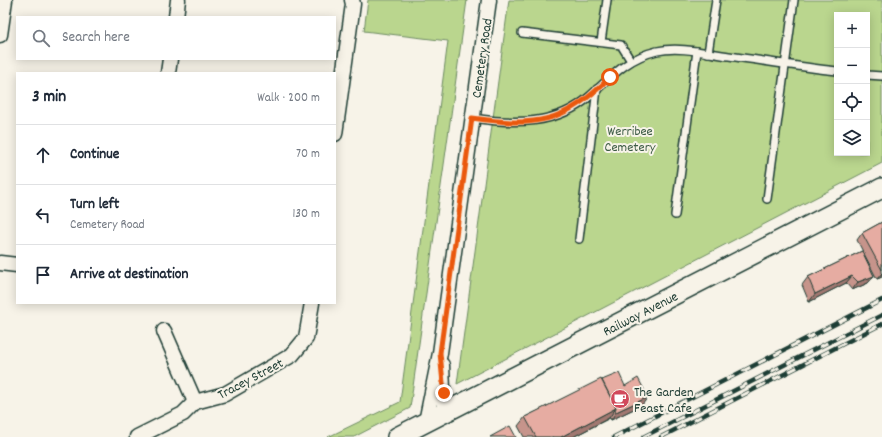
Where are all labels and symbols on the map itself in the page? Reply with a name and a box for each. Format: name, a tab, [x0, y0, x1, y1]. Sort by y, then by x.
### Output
street label: Cemetery Road	[467, 17, 498, 99]
route start	[601, 68, 619, 86]
park label: Werribee Cemetery	[604, 122, 656, 158]
street label: Railway Avenue	[600, 287, 682, 342]
street label: Tracey Street	[214, 354, 287, 406]
place label: The Garden Feast Cafe	[634, 383, 693, 419]
route end	[435, 384, 453, 402]
cafe icon: The Garden Feast Cafe	[609, 388, 631, 410]

